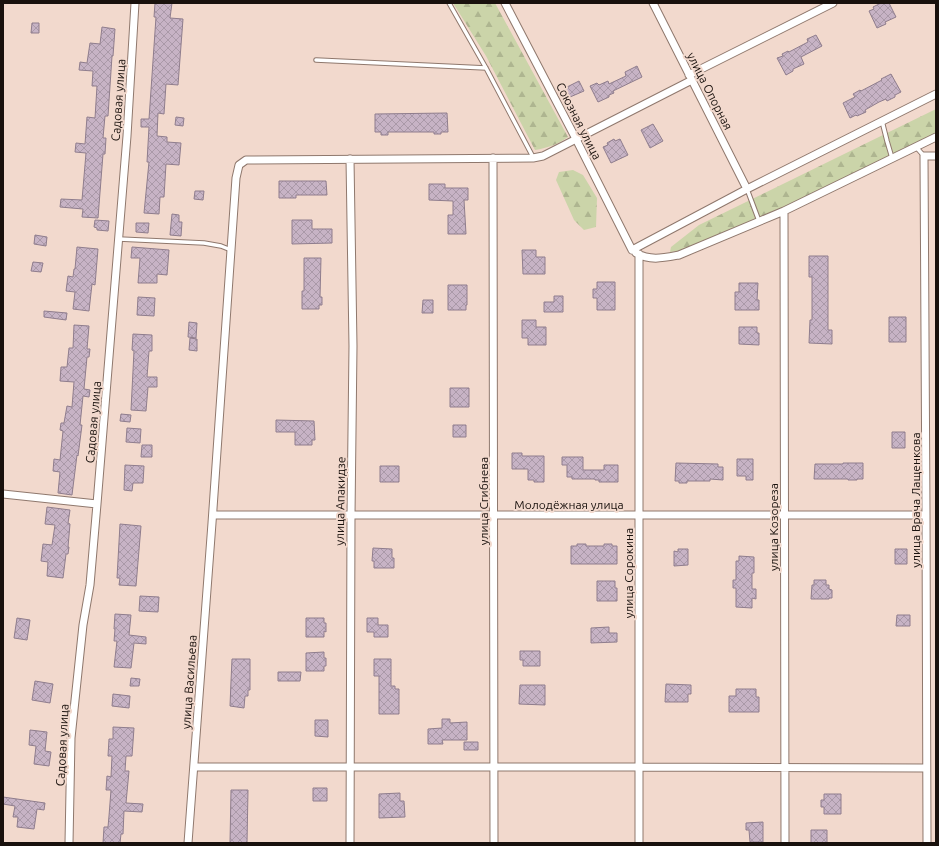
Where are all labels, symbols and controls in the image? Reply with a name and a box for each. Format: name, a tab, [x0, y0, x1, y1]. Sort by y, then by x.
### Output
street label: улица Опорная	[685, 50, 735, 132]
street label: Садовая улица	[109, 58, 127, 142]
street label: Союзная улица	[554, 80, 604, 162]
street label: Садовая улица	[83, 380, 103, 464]
street label: улица Врача Лащенкова	[909, 432, 922, 568]
street label: улица Апакидзе	[333, 456, 347, 546]
street label: улица Сгибнева	[477, 457, 490, 545]
street label: улица Козореза	[767, 483, 780, 571]
street label: Молодёжная улица	[514, 498, 624, 511]
street label: улица Сорокина	[622, 528, 635, 618]
street label: улица Васильева	[179, 634, 199, 730]
street label: Садовая улица	[53, 703, 71, 787]

